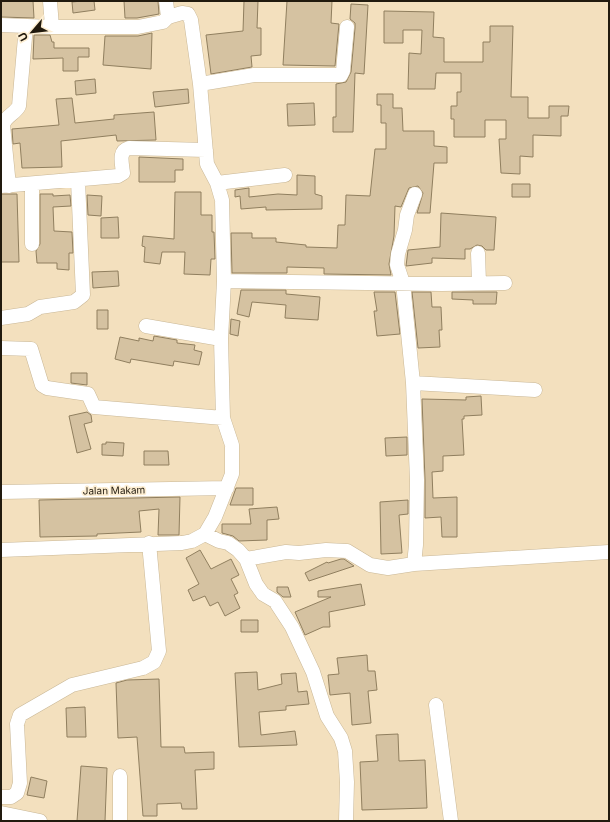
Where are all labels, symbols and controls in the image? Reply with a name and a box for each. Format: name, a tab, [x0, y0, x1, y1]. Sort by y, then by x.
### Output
north arrow	[12, 12, 52, 52]
text: U	[15, 30, 31, 44]
street label: Jalan Makam	[83, 483, 145, 497]

